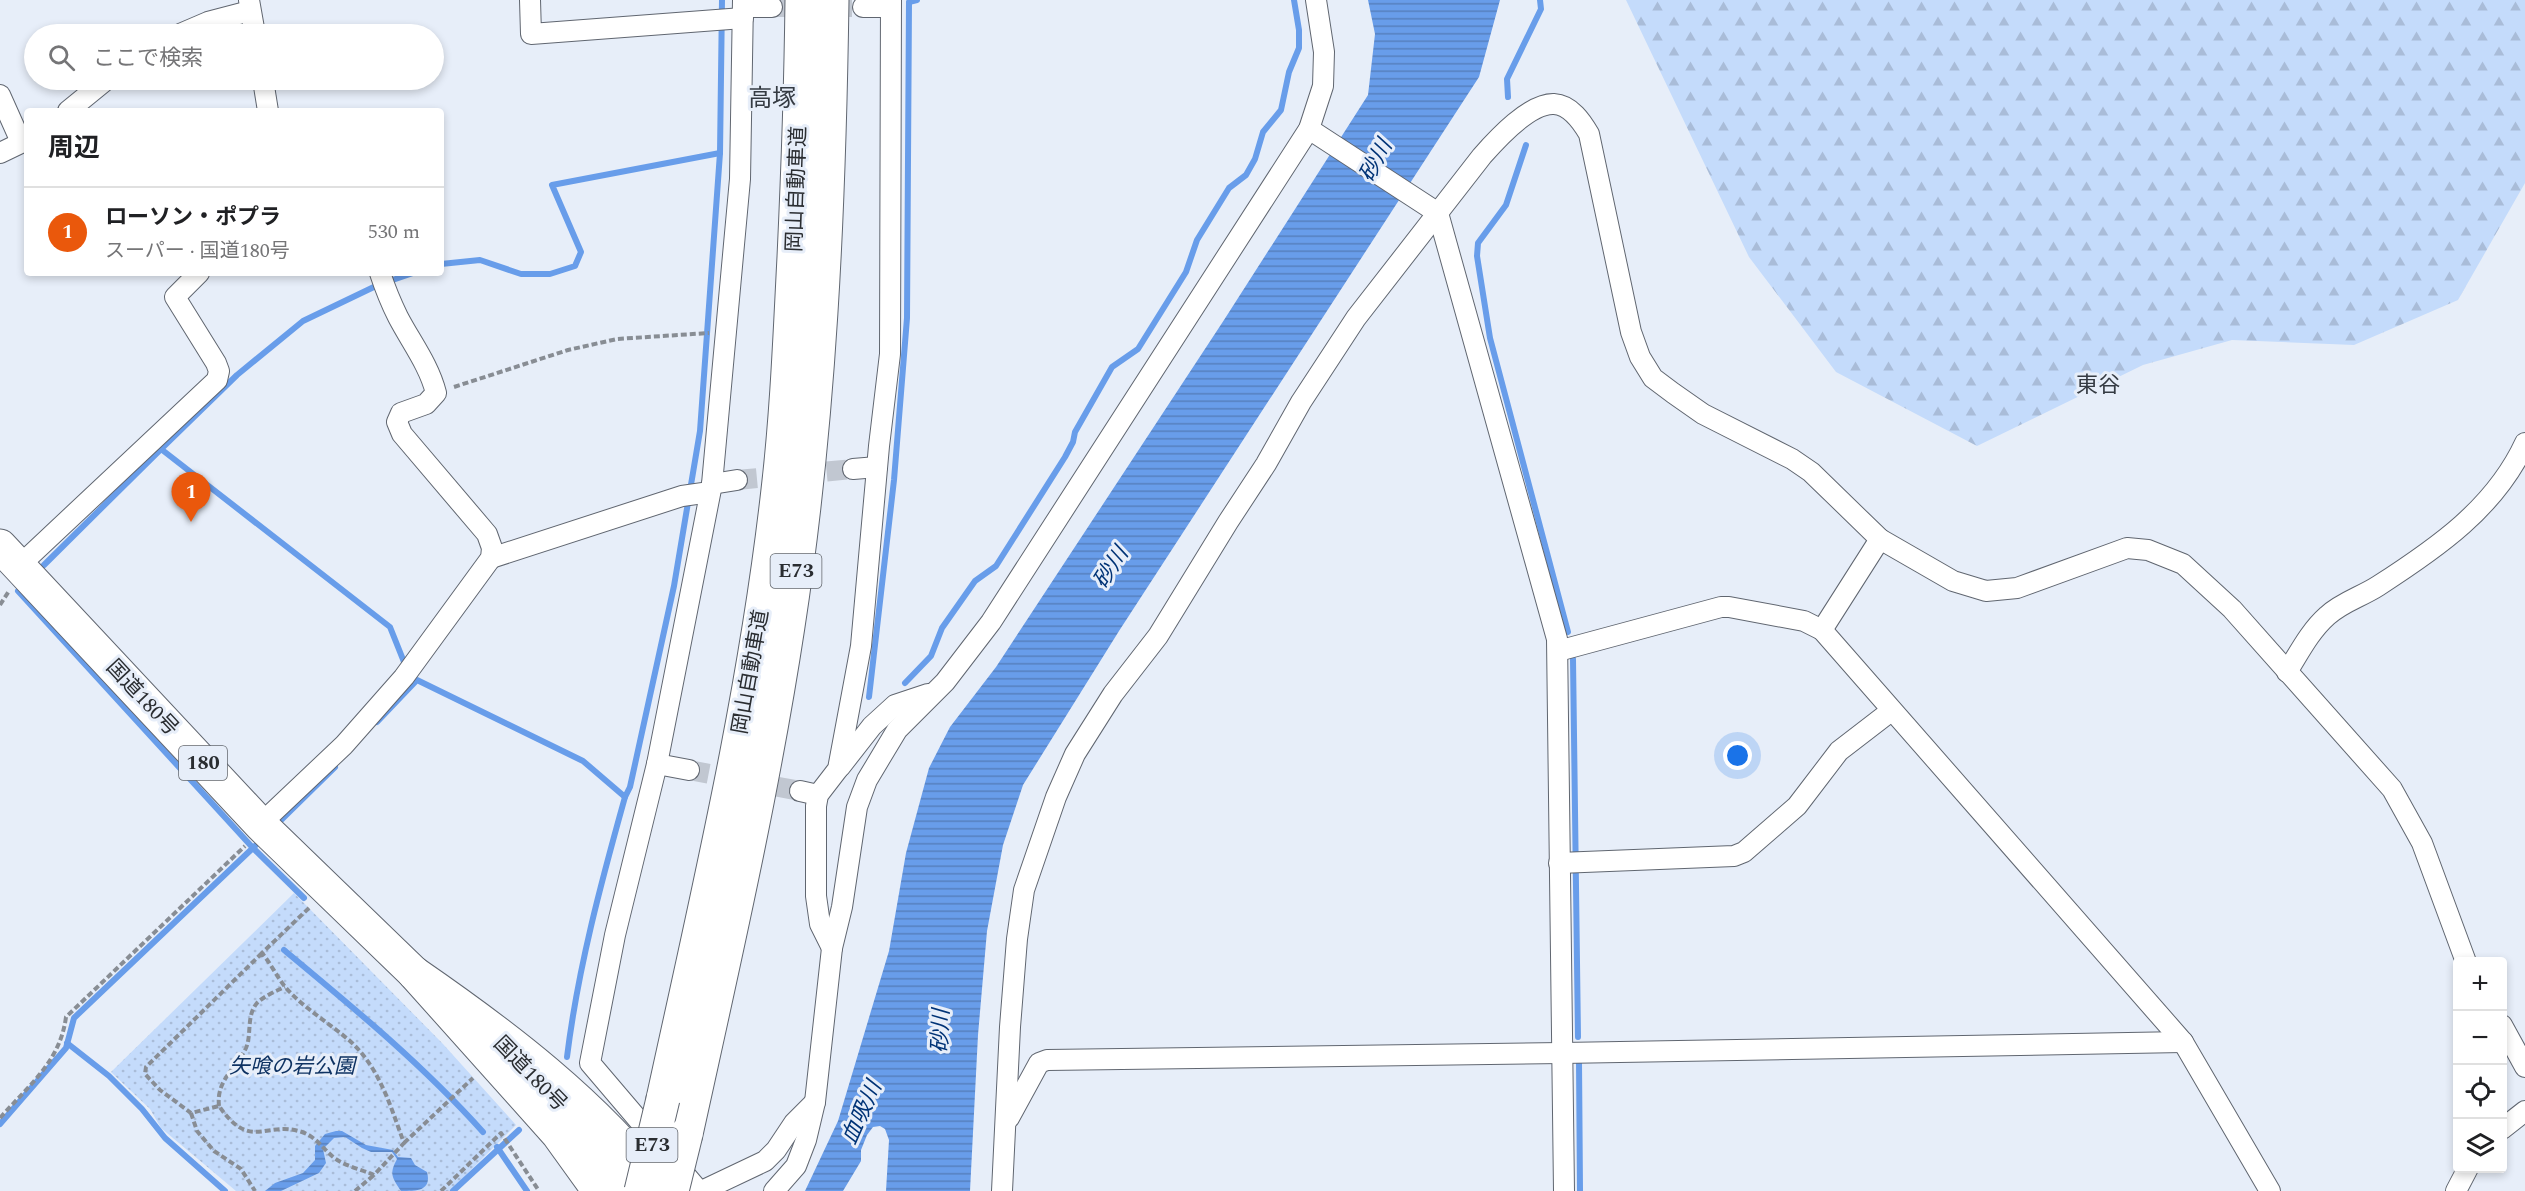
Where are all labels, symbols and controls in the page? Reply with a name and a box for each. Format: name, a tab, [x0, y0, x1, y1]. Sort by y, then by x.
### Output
search box	[24, 24, 444, 90]
icon: search	[45, 41, 78, 74]
text: ここで検索	[93, 42, 203, 75]
district label: 高塚	[748, 81, 796, 117]
street label: 岡山自動車道	[779, 125, 815, 253]
text: 周辺	[48, 128, 100, 168]
water label: 砂川	[1351, 132, 1402, 188]
text: ローソン・ポプラ	[105, 201, 281, 234]
text: 1	[62, 217, 73, 247]
text: 530 m	[368, 217, 420, 247]
text: スーパー · 国道180号	[105, 236, 290, 266]
district label: 東谷	[2076, 369, 2120, 402]
pin: 1	[172, 472, 210, 522]
water label: 砂川	[1085, 539, 1138, 595]
road number: E73	[770, 554, 822, 588]
street label: 岡山自動車道	[724, 607, 778, 737]
street label: 国道180号	[98, 653, 186, 743]
your location	[1723, 741, 1752, 770]
road number: 180	[179, 746, 227, 780]
map controls	[2453, 957, 2507, 1173]
button: +	[2453, 957, 2507, 1011]
water label: 砂川	[924, 1006, 958, 1054]
button: −	[2453, 1011, 2507, 1065]
street label: 国道180号	[486, 1029, 574, 1119]
park label: 矢喰の岩公園	[229, 1051, 358, 1083]
button: locate	[2453, 1065, 2507, 1119]
water label: 血吸川	[834, 1074, 891, 1150]
button: layers	[2453, 1119, 2507, 1173]
road number: E73	[626, 1128, 678, 1162]

